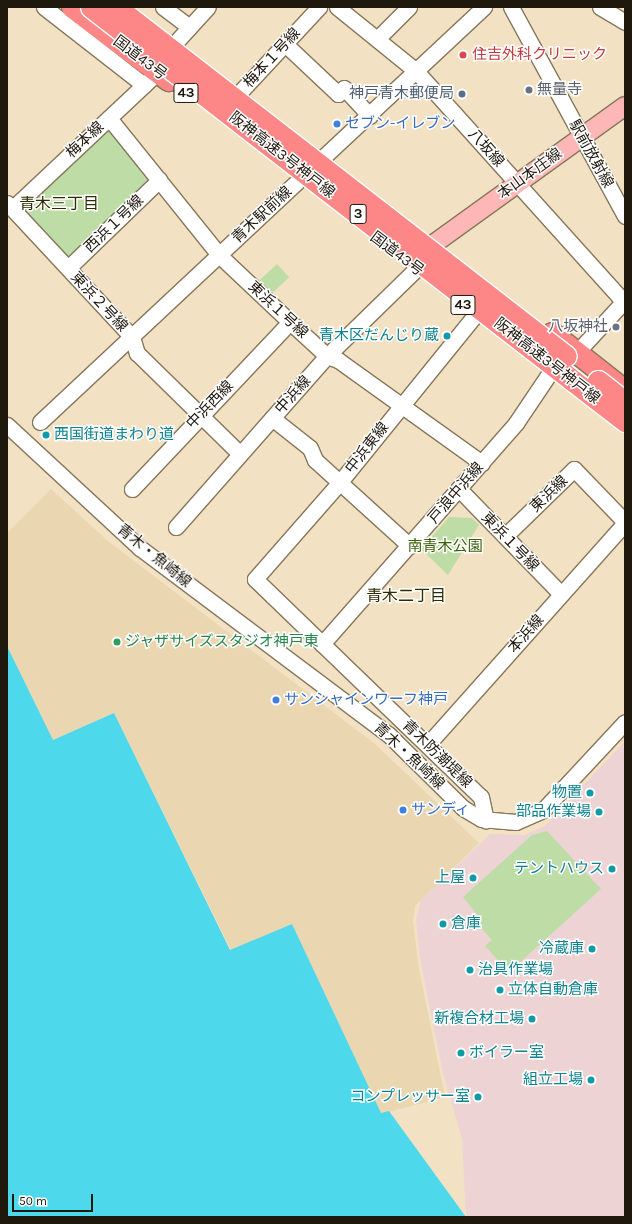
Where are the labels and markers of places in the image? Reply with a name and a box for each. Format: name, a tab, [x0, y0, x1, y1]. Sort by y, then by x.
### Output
place label: 住吉外科クリニック	[472, 46, 607, 64]
marker: 住吉外科クリニック	[457, 49, 469, 61]
place label: 無量寺	[537, 81, 582, 99]
place label: 神戸青木郵便局	[349, 85, 454, 103]
marker: 無量寺	[524, 85, 534, 95]
marker: 神戸青木郵便局	[457, 89, 467, 99]
place label: セブン-イレブン	[345, 115, 455, 133]
marker: セブン-イレブン	[332, 119, 342, 129]
place label: 八坂神社	[548, 318, 608, 336]
marker: 八坂神社	[611, 322, 621, 332]
place label: 青木区だんじり蔵	[319, 327, 439, 345]
marker: 青木区だんじり蔵	[442, 331, 452, 341]
place label: 西国街道まわり道	[54, 426, 174, 444]
marker: 西国街道まわり道	[41, 430, 51, 440]
place label: ジャザサイズスタジオ神戸東	[125, 633, 320, 651]
marker: ジャザサイズスタジオ神戸東	[112, 637, 122, 647]
place label: サンシャインワーフ神戸	[284, 691, 449, 709]
marker: サンシャインワーフ神戸	[271, 695, 281, 705]
place label: 物置	[552, 784, 582, 802]
marker: 物置	[585, 788, 595, 798]
place label: サンディ	[411, 801, 471, 819]
place label: 部品作業場	[516, 803, 591, 821]
marker: サンディ	[398, 805, 408, 815]
marker: 部品作業場	[594, 807, 604, 817]
place label: テントハウス	[514, 860, 604, 878]
marker: テントハウス	[607, 864, 617, 874]
place label: 上屋	[435, 869, 465, 887]
marker: 上屋	[468, 873, 478, 883]
place label: 倉庫	[451, 915, 481, 933]
marker: 倉庫	[438, 919, 448, 929]
place label: 冷蔵庫	[539, 940, 584, 958]
marker: 冷蔵庫	[587, 944, 597, 954]
place label: 治具作業場	[478, 961, 553, 979]
marker: 治具作業場	[465, 965, 475, 975]
place label: 立体自動倉庫	[508, 981, 598, 999]
marker: 立体自動倉庫	[495, 985, 505, 995]
place label: 新複合材工場	[434, 1010, 524, 1028]
marker: 新複合材工場	[527, 1014, 537, 1024]
place label: ボイラー室	[469, 1044, 544, 1062]
marker: ボイラー室	[456, 1048, 466, 1058]
place label: 組立工場	[523, 1071, 583, 1089]
marker: 組立工場	[586, 1075, 596, 1085]
place label: コンプレッサー室	[350, 1088, 470, 1106]
marker: コンプレッサー室	[473, 1092, 483, 1102]

